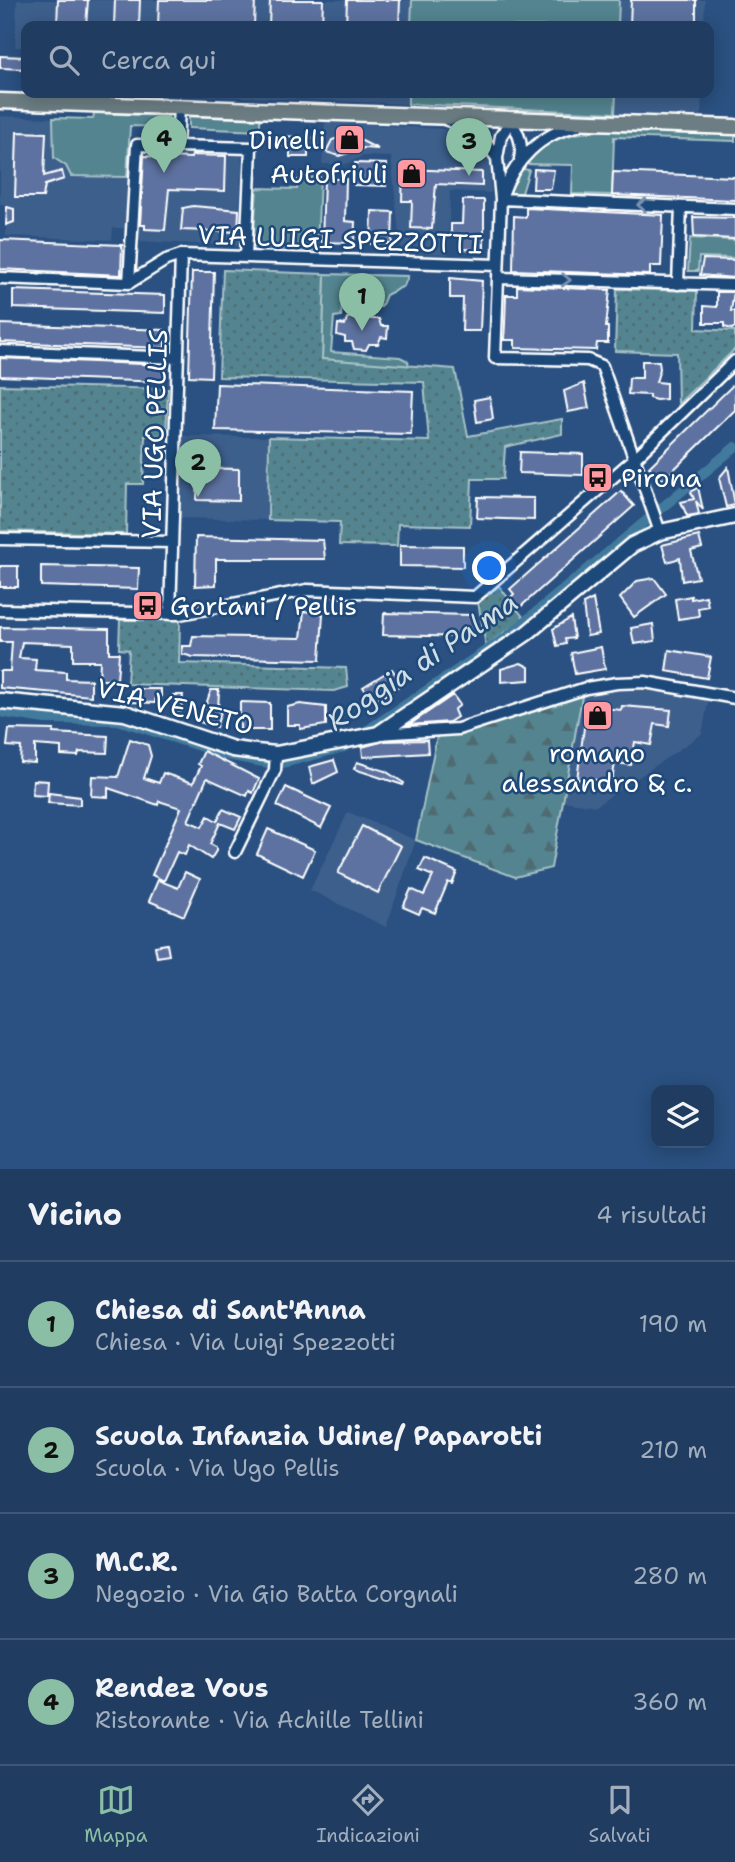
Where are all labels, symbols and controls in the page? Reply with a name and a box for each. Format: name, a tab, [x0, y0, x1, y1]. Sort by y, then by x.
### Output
search box	[21, 21, 714, 98]
icon: search	[45, 41, 83, 79]
text: Cerca qui	[101, 42, 217, 77]
pin: 4	[141, 115, 187, 173]
pin: 3	[446, 118, 492, 176]
place label: Dinelli	[249, 122, 326, 157]
shop icon: Dinelli	[332, 122, 366, 156]
place label: Autofriuli	[270, 156, 388, 191]
shop icon: Autofriuli	[394, 156, 428, 190]
one-way arrow	[637, 198, 648, 213]
street label: VIA LUIGI SPEZZOTTI	[197, 217, 483, 261]
pin: 1	[339, 273, 385, 331]
one-way arrow	[561, 273, 572, 288]
street label: VIA UGO PELLIS	[133, 329, 175, 539]
pin: 2	[175, 439, 221, 497]
bus stop icon: Pirona	[581, 460, 615, 494]
place label: Pirona	[621, 460, 702, 495]
your location	[472, 551, 506, 585]
water label: Roggia di Palma	[319, 583, 525, 739]
bus stop icon: Gortani / Pellis	[130, 588, 164, 622]
place label: Gortani / Pellis	[170, 588, 357, 623]
street label: VIA VENETO	[93, 670, 257, 742]
shop icon: romano alessandro & c.	[580, 699, 614, 733]
place label: romano alessandro & c.	[502, 735, 692, 800]
map controls	[651, 1085, 714, 1148]
button: layers	[651, 1085, 714, 1148]
text: Vicino	[28, 1194, 122, 1235]
text: 4 risultati	[596, 1200, 707, 1230]
text: Chiesa di Sant'Anna	[95, 1292, 366, 1327]
text: 1	[46, 1309, 56, 1339]
text: 190 m	[639, 1309, 707, 1339]
text: Chiesa · Via Luigi Spezzotti	[95, 1327, 396, 1357]
text: Scuola Infanzia Udine/ Paparotti	[95, 1418, 543, 1453]
text: 2	[43, 1435, 59, 1465]
text: 210 m	[639, 1435, 707, 1465]
text: Scuola · Via Ugo Pellis	[95, 1453, 340, 1483]
text: M.C.R.	[95, 1544, 178, 1579]
text: 3	[43, 1561, 59, 1591]
text: 280 m	[632, 1561, 707, 1591]
text: Negozio · Via Gio Batta Corgnali	[95, 1579, 458, 1609]
text: Rendez Vous	[95, 1670, 268, 1705]
text: 4	[43, 1687, 59, 1717]
text: 360 m	[632, 1687, 707, 1717]
text: Ristorante · Via Achille Tellini	[95, 1705, 424, 1735]
tab: Mappa	[84, 1781, 148, 1848]
tab: Indicazioni	[316, 1781, 420, 1848]
tab: Salvati	[589, 1781, 651, 1848]

